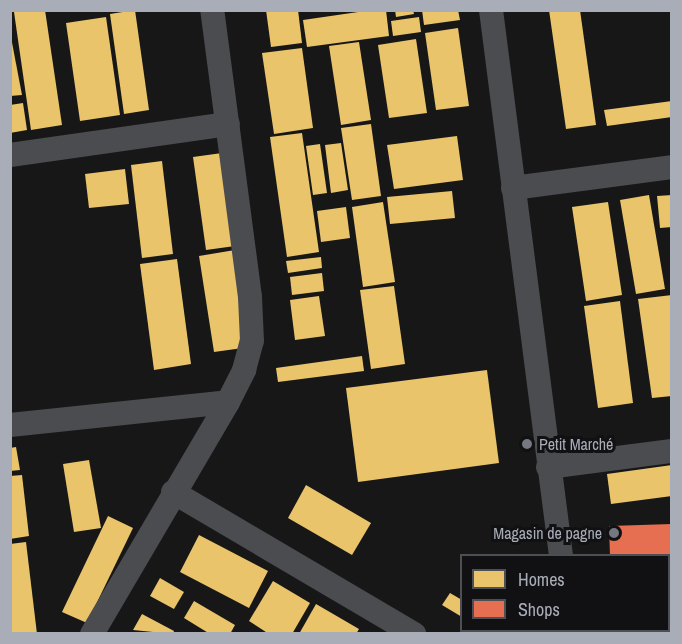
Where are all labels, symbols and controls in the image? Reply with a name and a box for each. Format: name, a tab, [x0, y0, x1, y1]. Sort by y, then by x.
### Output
place label: Petit Marché	[539, 434, 613, 454]
marker: Petit Marché	[520, 437, 534, 451]
place label: Magasin de pagne	[493, 523, 602, 543]
marker: Magasin de pagne	[607, 526, 621, 540]
legend	[460, 554, 670, 632]
text: Homes	[518, 567, 565, 592]
text: Shops	[518, 597, 560, 622]

